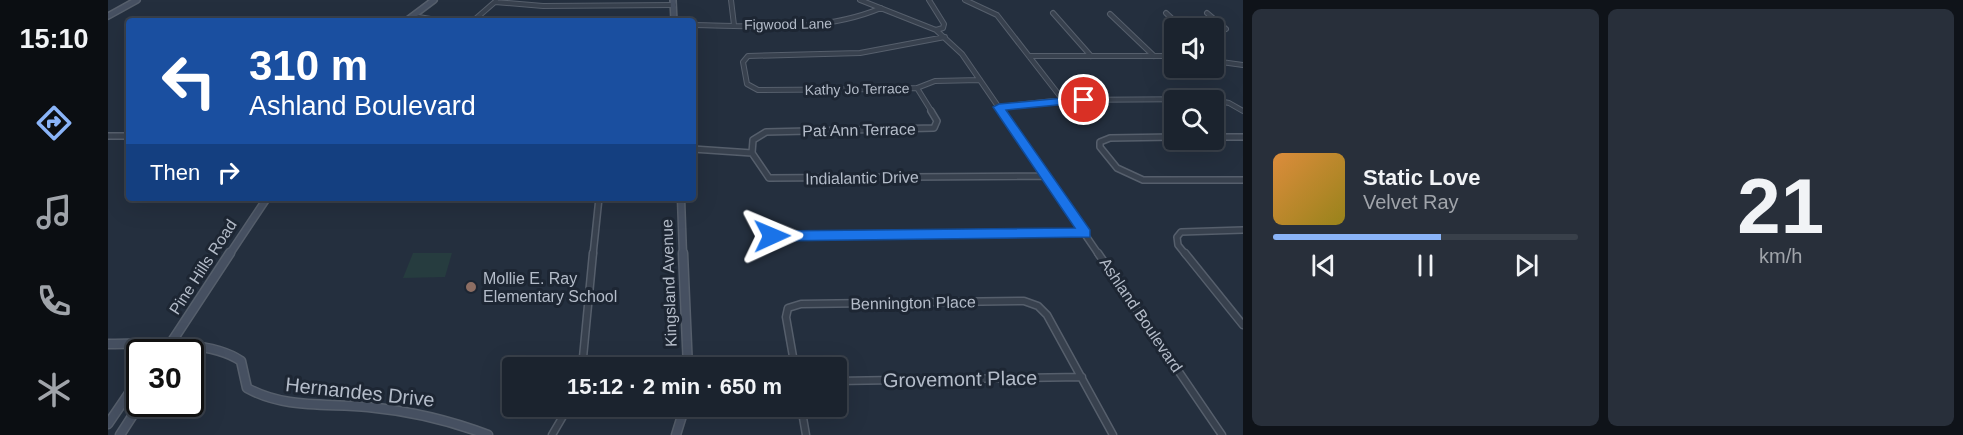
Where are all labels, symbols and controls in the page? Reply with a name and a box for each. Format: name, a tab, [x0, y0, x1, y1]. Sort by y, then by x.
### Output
street label: Figwood Lane	[744, 15, 832, 33]
map controls	[1164, 18, 1224, 150]
button: sound	[1164, 18, 1224, 78]
text: 15:10	[19, 24, 89, 54]
icon: left	[150, 42, 228, 120]
text: 310 m	[249, 42, 368, 89]
pin	[1058, 74, 1109, 125]
street label: Kathy Jo Terrace	[804, 80, 910, 98]
icon: arrive	[1067, 83, 1100, 116]
button: search	[1164, 90, 1224, 150]
text: Ashland Boulevard	[249, 91, 476, 121]
icon: directions	[33, 102, 75, 144]
street label: Pat Ann Terrace	[802, 121, 916, 139]
icon: right	[212, 156, 245, 189]
text: Then	[150, 160, 200, 185]
text: 21	[1737, 162, 1824, 250]
text: Static Love	[1363, 165, 1480, 190]
street label: Indialantic Drive	[805, 169, 919, 187]
icon: music	[33, 191, 75, 233]
text: Velvet Ray	[1363, 191, 1459, 213]
position arrow	[740, 204, 804, 268]
street label: Pine Hills Road	[166, 216, 240, 318]
street label: Kingsland Avenue	[658, 219, 680, 347]
text: km/h	[1759, 245, 1802, 267]
icon: previous	[1307, 249, 1340, 282]
icon: pause	[1409, 249, 1442, 282]
icon: next	[1510, 249, 1543, 282]
street label: Ashland Boulevard	[1096, 255, 1186, 375]
place label: Mollie E. Ray Elementary School	[483, 270, 617, 305]
icon: phone	[33, 280, 75, 322]
marker: Mollie E. Ray Elementary School	[464, 280, 478, 294]
street label: Bennington Place	[850, 293, 976, 313]
speed limit sign: 30	[126, 339, 204, 417]
street label: Grovemont Place	[883, 367, 1037, 391]
icon: climate	[33, 369, 75, 411]
street label: Hernandes Drive	[284, 373, 436, 411]
text: 15:12 · 2 min · 650 m	[567, 374, 782, 399]

